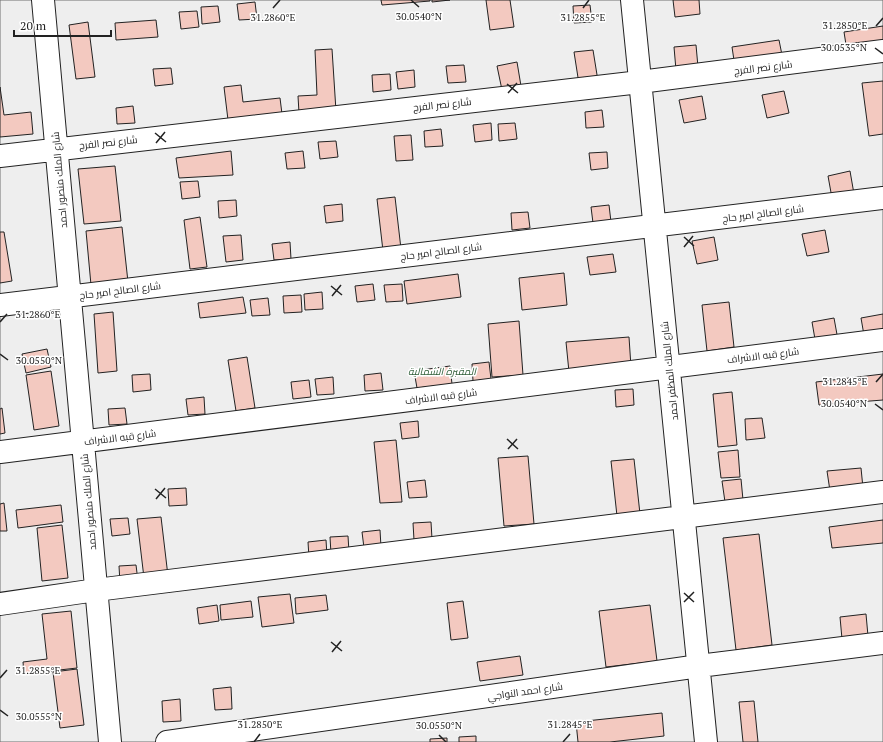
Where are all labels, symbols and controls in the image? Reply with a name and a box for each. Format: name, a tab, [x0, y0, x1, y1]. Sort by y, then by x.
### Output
text: 30.0540°N	[396, 10, 443, 23]
text: 31.2860°E	[251, 11, 296, 24]
text: 31.2855°E	[561, 11, 606, 24]
scale bar	[14, 12, 111, 38]
text: 20 m	[20, 18, 47, 33]
text: 31.2850°E	[823, 19, 868, 32]
text: 30.0535°N	[821, 41, 868, 54]
street label: شارع نصر الفرج	[733, 57, 793, 78]
street label: شارع نصر الفرج	[412, 95, 472, 114]
street label: شارع الملك منصور احمد	[49, 131, 70, 229]
street label: شارع نصر الفرج	[78, 133, 138, 152]
street label: شارع الصالح امير حاج	[722, 202, 805, 225]
street label: شارع الصالح امير حاج	[400, 240, 483, 263]
street label: شارع الصالح امير حاج	[79, 279, 162, 302]
text: 31.2860°E	[16, 308, 61, 321]
street label: شارع الملك المظفر احمد	[658, 321, 681, 421]
street label: شارع قبه الاشراف	[726, 345, 800, 366]
text: 30.0550°N	[16, 354, 63, 367]
park label: المقبرة الشمالية	[408, 365, 477, 378]
text: 31.2845°E	[823, 375, 868, 388]
street label: شارع قبه الاشراف	[404, 386, 478, 407]
text: 30.0540°N	[821, 397, 868, 410]
street label: شارع قبه الاشراف	[83, 427, 157, 448]
street label: شارع الملك منصور احمد	[78, 453, 99, 551]
text: 31.2855°E	[16, 664, 61, 677]
street label: شارع احمد النواجي	[487, 680, 564, 704]
text: 30.0555°N	[16, 710, 63, 723]
text: 31.2850°E	[238, 718, 283, 731]
text: 31.2845°E	[548, 718, 593, 731]
text: 30.0550°N	[416, 719, 463, 732]

